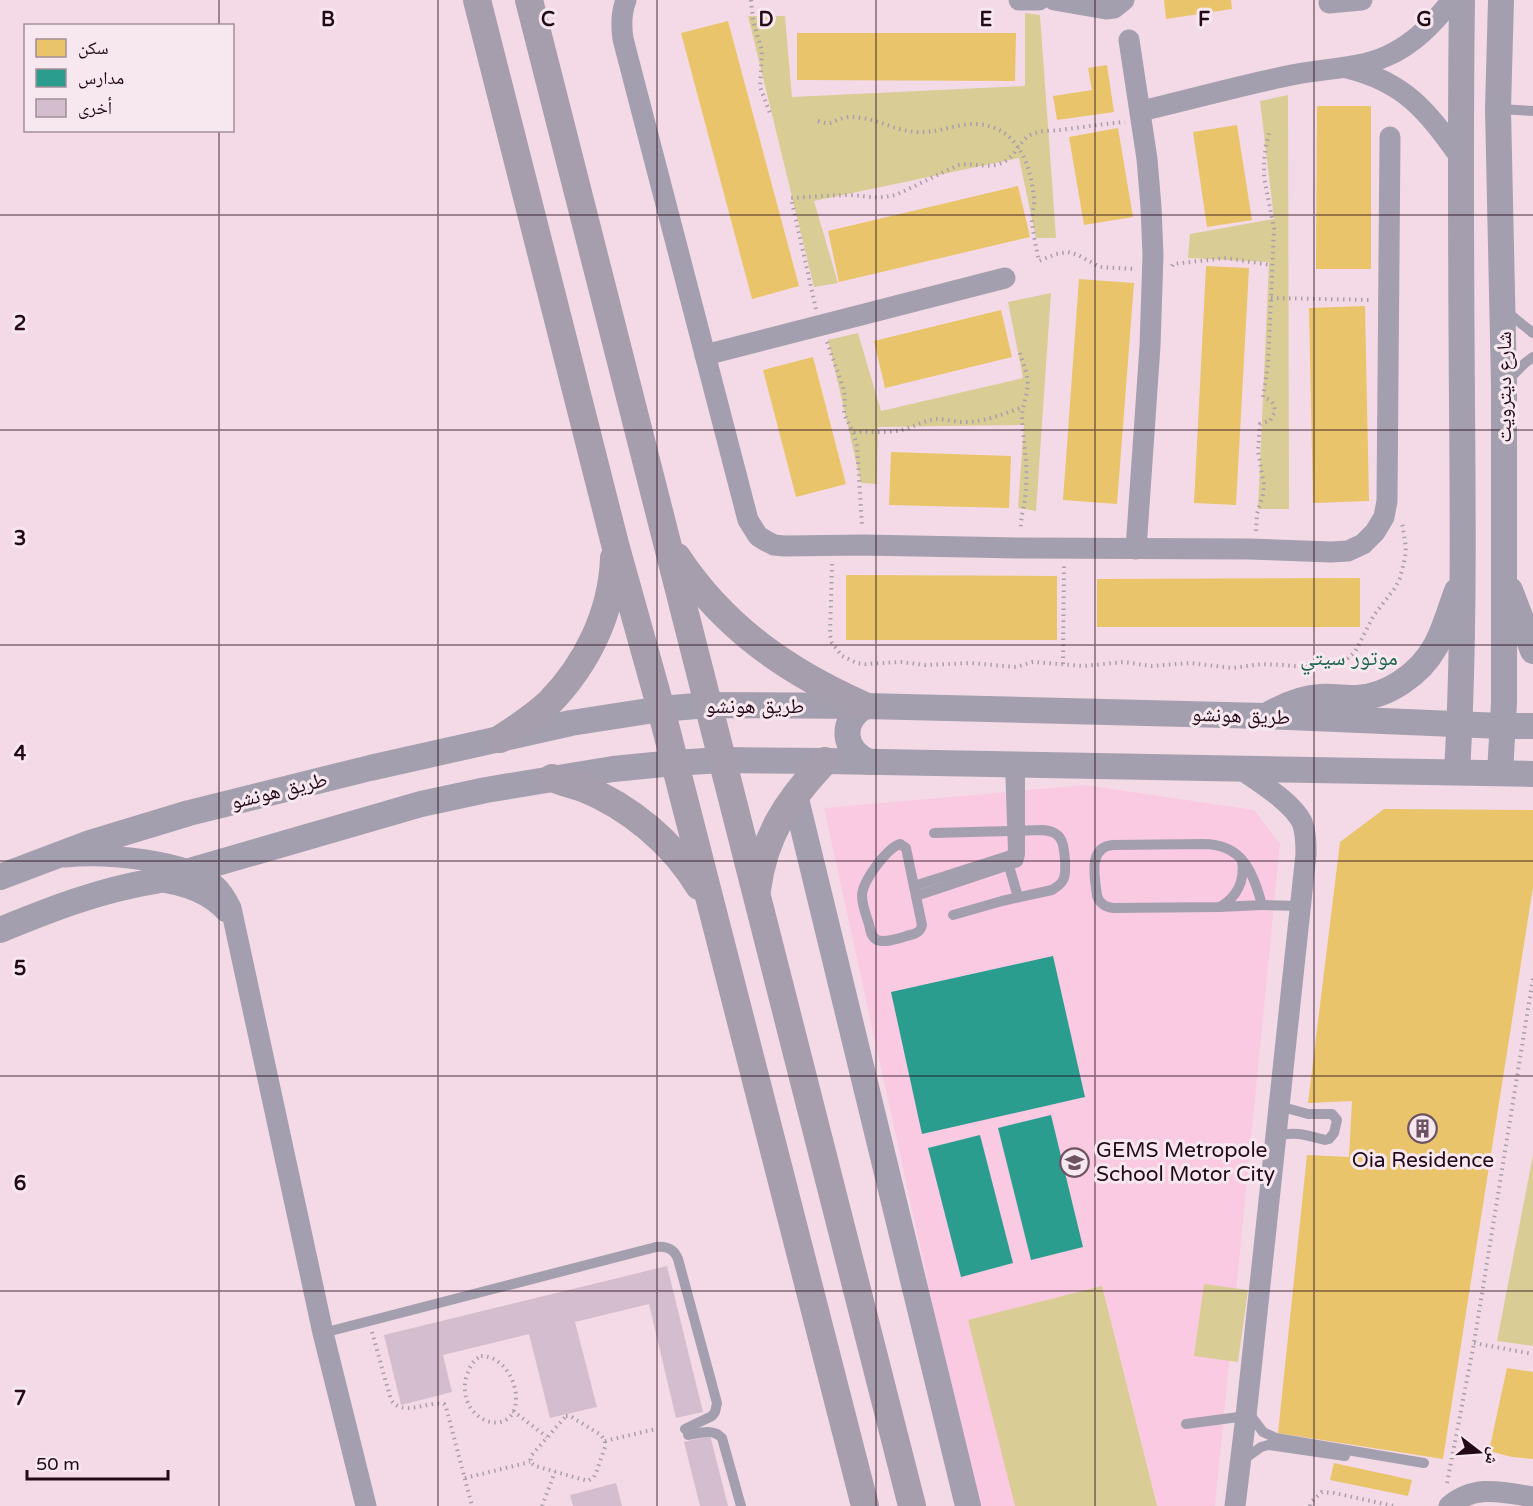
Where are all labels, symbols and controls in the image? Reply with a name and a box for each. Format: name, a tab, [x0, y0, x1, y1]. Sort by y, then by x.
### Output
text: B	[321, 8, 335, 32]
text: C	[541, 8, 555, 32]
text: D	[758, 8, 774, 32]
text: E	[980, 8, 993, 32]
text: F	[1198, 8, 1210, 32]
text: G	[1416, 8, 1432, 32]
legend	[24, 24, 234, 132]
text: سكن	[78, 37, 109, 59]
text: مدارس	[78, 67, 124, 89]
text: أخرى	[78, 97, 112, 119]
text: 2	[14, 312, 26, 336]
street label: شارع ديترويت	[1492, 331, 1517, 443]
text: 3	[14, 527, 26, 551]
district label: موتور سيتي	[1300, 645, 1398, 675]
street label: طريق هونشو	[706, 694, 804, 719]
street label: طريق هونشو	[1191, 702, 1291, 730]
text: 4	[14, 742, 27, 766]
street label: طريق هونشو	[228, 767, 330, 815]
text: 5	[14, 957, 26, 981]
building icon: Oia Residence	[1407, 1113, 1439, 1145]
place label: GEMS Metropole School Motor City	[1096, 1138, 1275, 1187]
school or university icon: GEMS Metropole School Motor City	[1059, 1146, 1091, 1178]
place label: Oia Residence	[1352, 1148, 1494, 1173]
text: 6	[14, 1172, 26, 1196]
text: 7	[14, 1387, 26, 1411]
north arrow	[1449, 1422, 1509, 1482]
scale bar	[27, 1443, 168, 1481]
text: ش	[1480, 1445, 1504, 1467]
text: 50 m	[36, 1453, 80, 1475]

